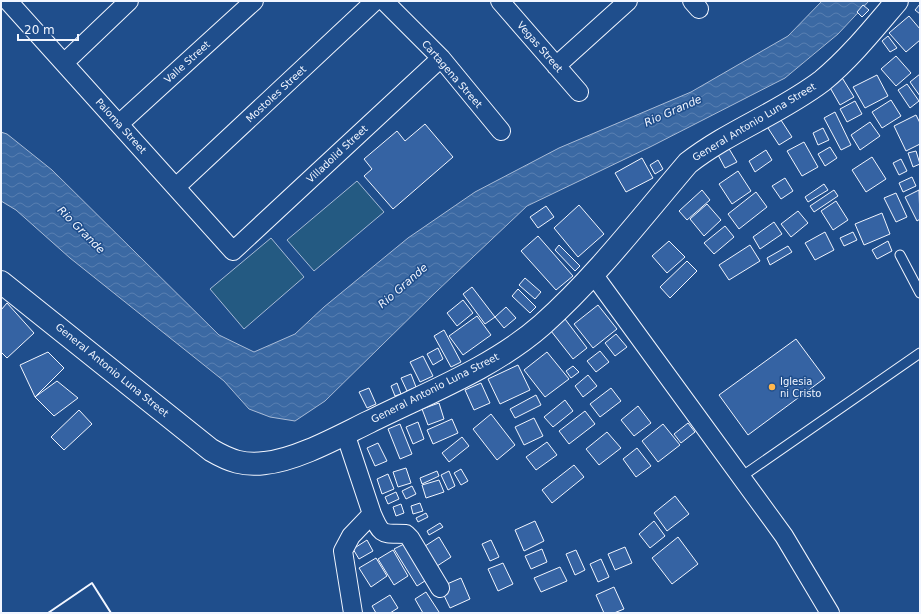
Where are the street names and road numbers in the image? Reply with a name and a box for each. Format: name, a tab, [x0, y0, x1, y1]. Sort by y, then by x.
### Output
street label: Vegas Street	[515, 19, 565, 75]
street label: Cartagena Street	[420, 38, 484, 110]
street label: Valle Street	[162, 39, 212, 85]
street label: Mostoles Street	[244, 63, 308, 125]
street label: General Antonio Luna Street	[690, 81, 818, 163]
street label: Paloma Street	[93, 96, 149, 156]
street label: Villadolid Street	[304, 123, 370, 185]
street label: General Antonio Luna Street	[53, 321, 171, 419]
street label: General Antonio Luna Street	[369, 351, 501, 425]

